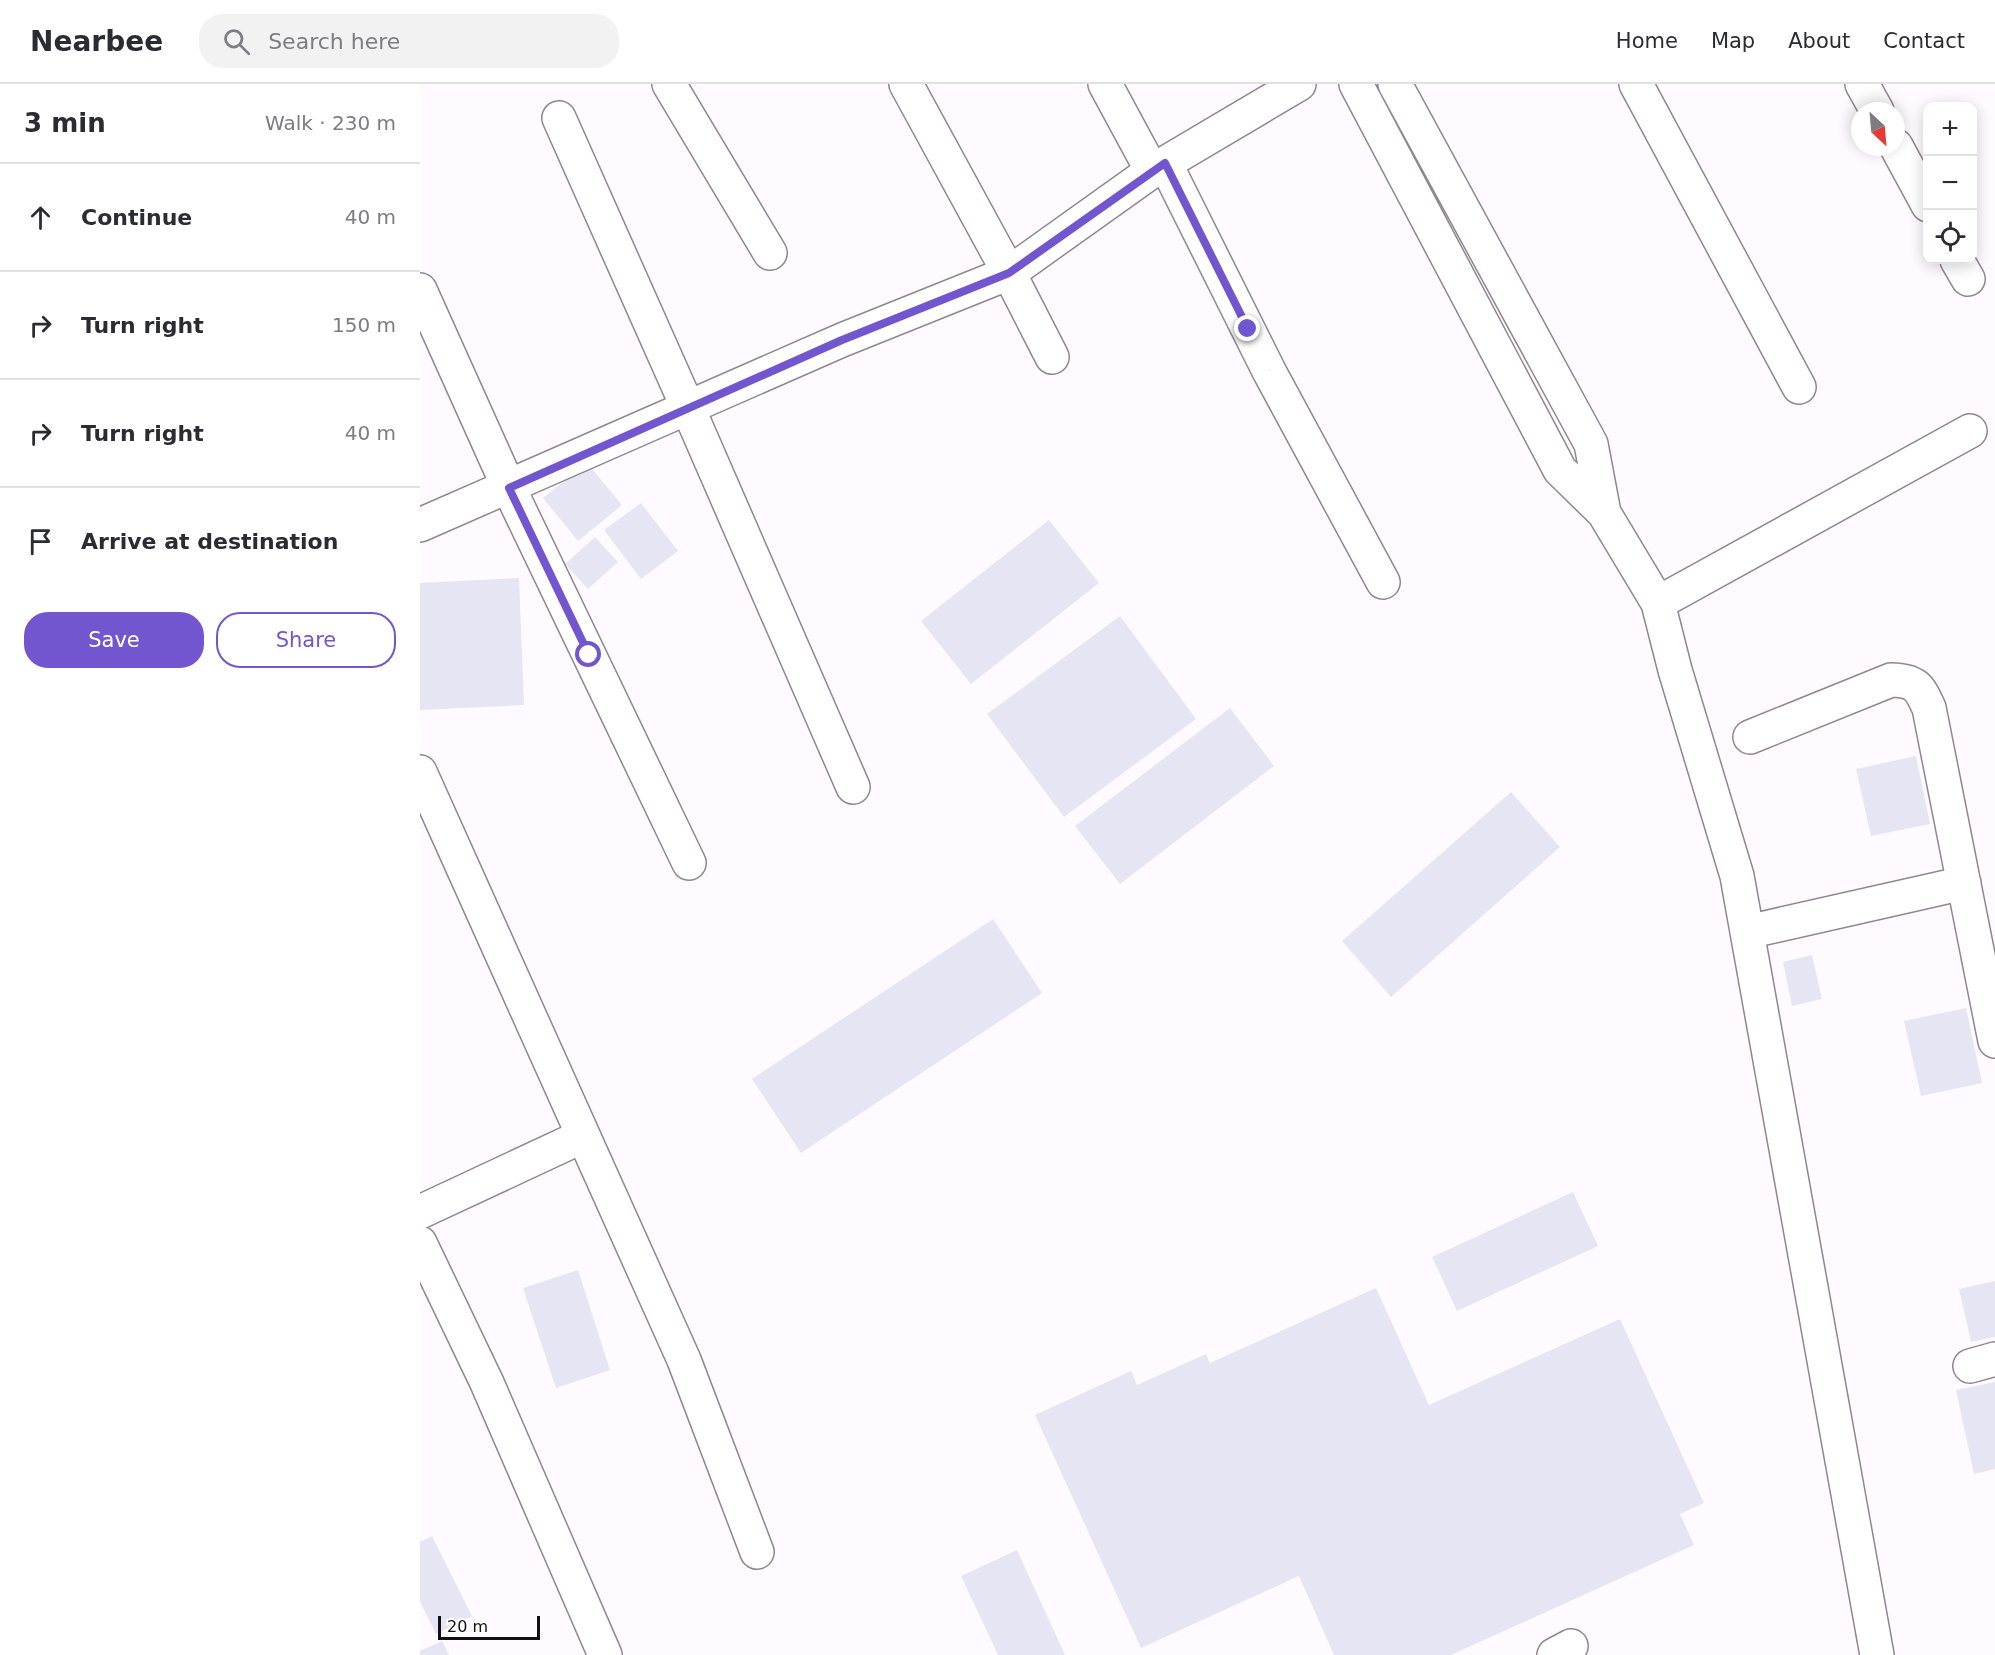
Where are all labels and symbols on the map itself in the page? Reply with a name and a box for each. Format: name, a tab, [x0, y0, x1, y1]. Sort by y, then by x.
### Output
north arrow	[1851, 102, 1905, 156]
route end	[1234, 315, 1260, 341]
route start	[575, 641, 601, 667]
scale bar	[438, 1613, 540, 1640]

